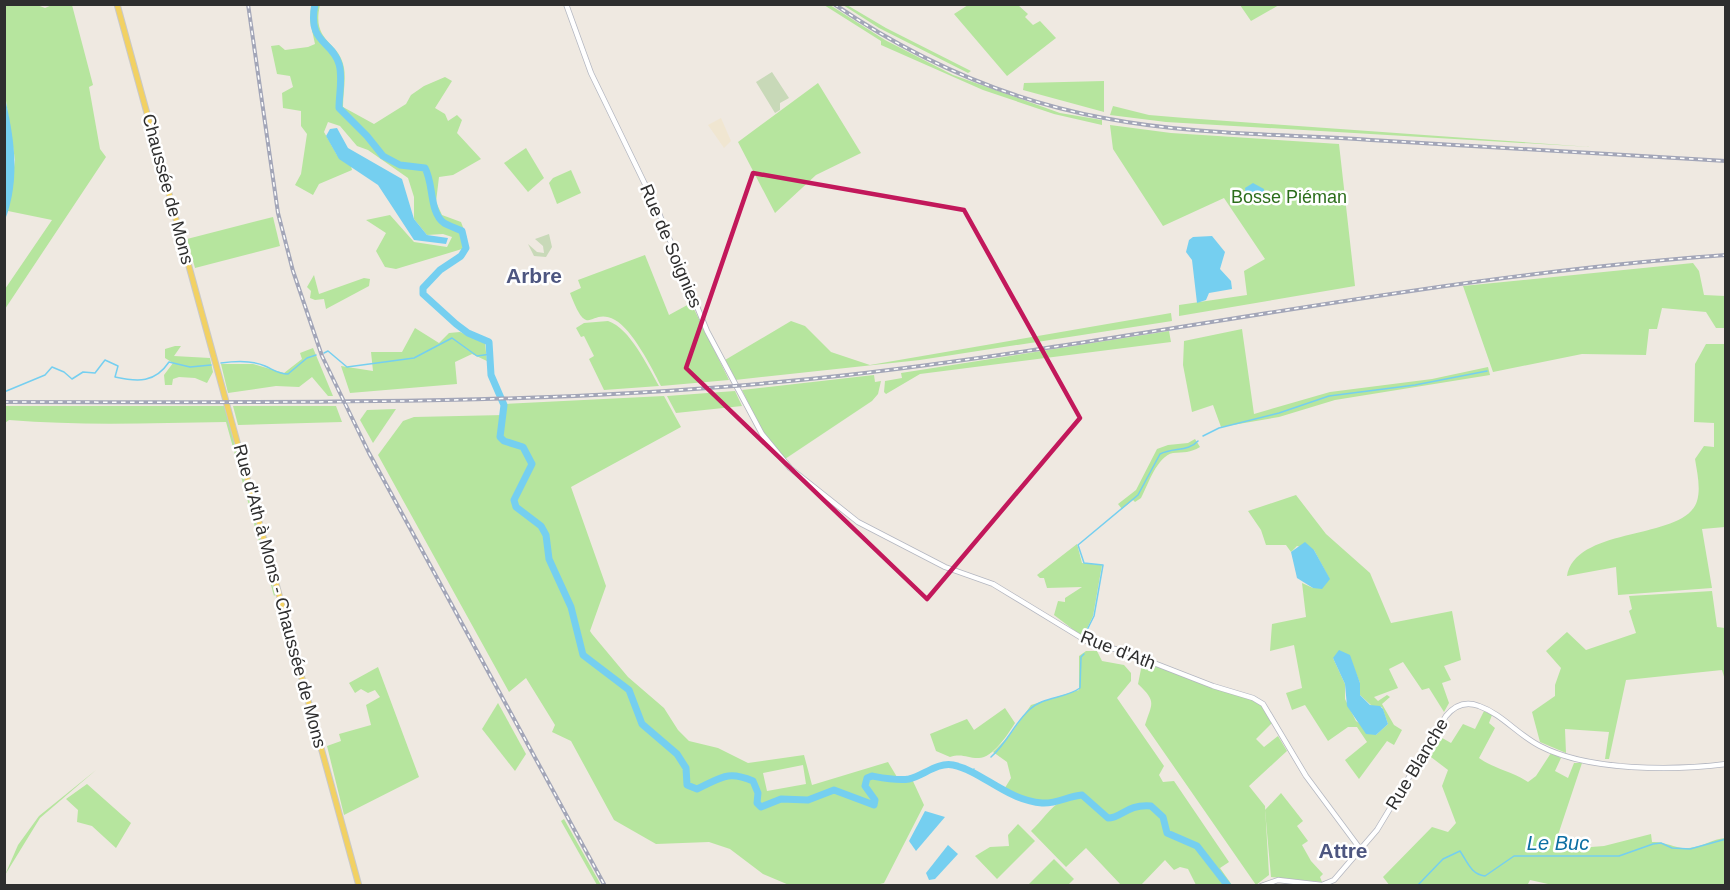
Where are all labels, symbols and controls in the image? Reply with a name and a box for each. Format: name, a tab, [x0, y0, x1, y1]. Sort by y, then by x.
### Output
street label: Chaussée de Mons	[138, 112, 198, 266]
street label: Rue de Soignies	[636, 181, 706, 311]
park label: Bosse Piéman	[1231, 187, 1347, 207]
district label: Arbre	[506, 264, 562, 287]
street label: Rue d'Ath à Mons - Chaussée de Mons	[230, 442, 330, 750]
street label: Rue d'Ath	[1078, 627, 1158, 673]
street label: Rue Blanche	[1382, 715, 1452, 813]
water label: Le Buc	[1527, 832, 1589, 854]
district label: Attre	[1318, 839, 1368, 862]

